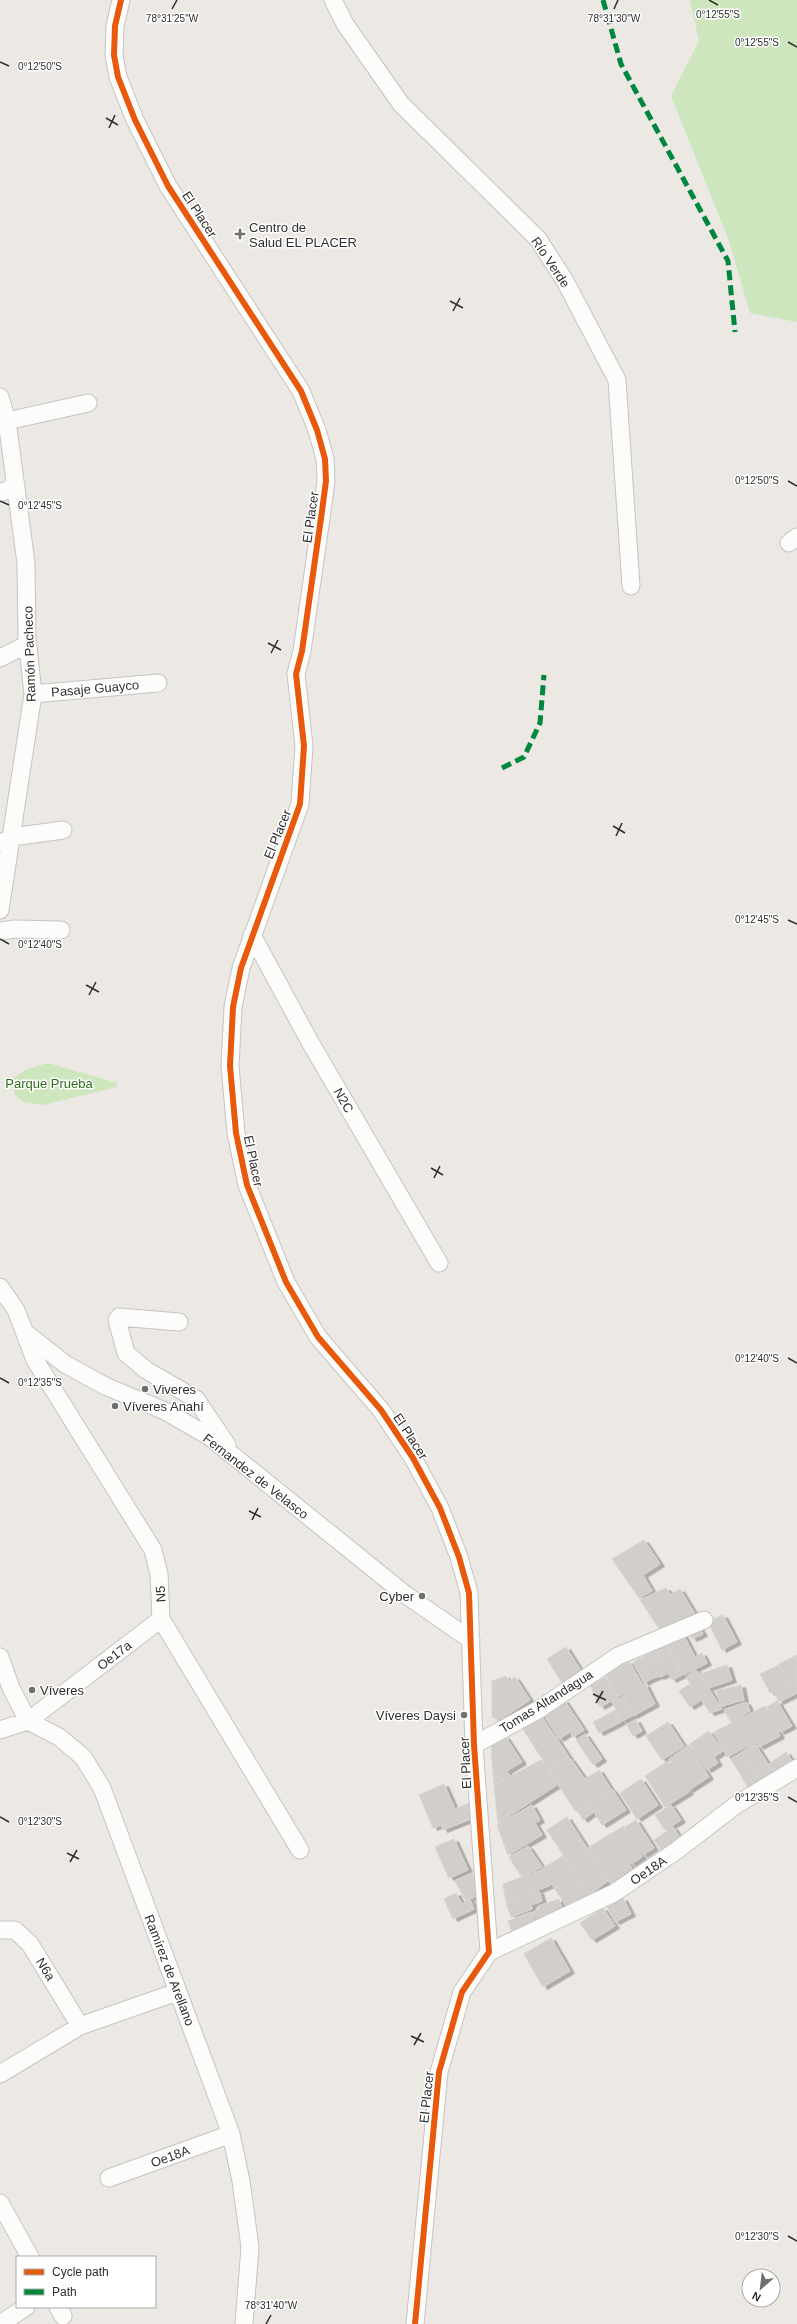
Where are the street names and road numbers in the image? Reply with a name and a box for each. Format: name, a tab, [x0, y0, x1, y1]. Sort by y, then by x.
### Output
street label: El Placer	[179, 188, 220, 241]
street label: Río Verde	[528, 234, 573, 290]
street label: El Placer	[299, 490, 322, 544]
street label: Ramón Pacheco	[20, 606, 39, 702]
street label: Pasaje Guayco	[50, 677, 140, 700]
street label: El Placer	[261, 807, 294, 861]
street label: N2C	[331, 1085, 357, 1115]
street label: El Placer	[241, 1134, 266, 1189]
street label: El Placer	[390, 1410, 431, 1463]
street label: Fernandez de Velasco	[200, 1431, 311, 1522]
street label: N5	[153, 1585, 168, 1603]
street label: Oe17a	[94, 1637, 135, 1673]
street label: Tomas Altandagua	[497, 1666, 596, 1736]
street label: El Placer	[457, 1736, 474, 1789]
street label: Oe18A	[627, 1853, 670, 1888]
street label: Ramírez de Arellano	[141, 1913, 198, 2028]
street label: N6a	[33, 1955, 59, 1984]
street label: El Placer	[416, 2070, 437, 2124]
street label: Oe18A	[149, 2142, 192, 2170]

